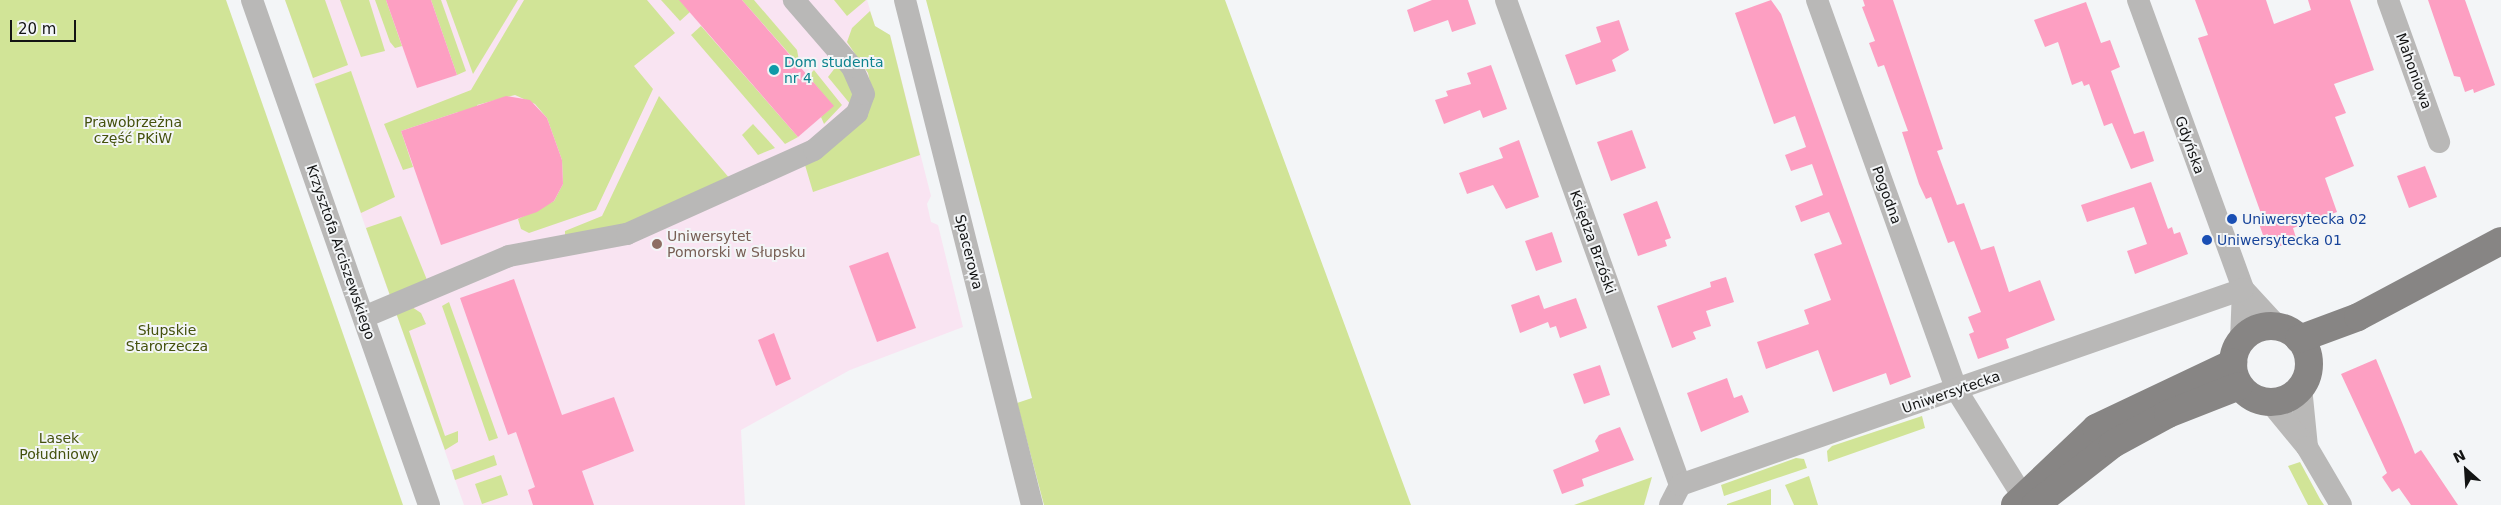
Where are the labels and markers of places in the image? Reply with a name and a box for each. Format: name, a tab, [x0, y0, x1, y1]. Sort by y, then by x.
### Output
place label: Dom studenta nr 4	[784, 54, 884, 86]
marker: Dom studenta nr 4	[768, 64, 780, 76]
place label: Uniwersytecka 02	[2242, 211, 2367, 227]
marker: Uniwersytecka 02	[2226, 213, 2238, 225]
place label: Uniwersytet Pomorski w Słupsku	[667, 228, 806, 260]
place label: Uniwersytecka 01	[2217, 232, 2342, 248]
marker: Uniwersytecka 01	[2201, 234, 2213, 246]
marker: Uniwersytet Pomorski w Słupsku	[651, 238, 663, 250]

